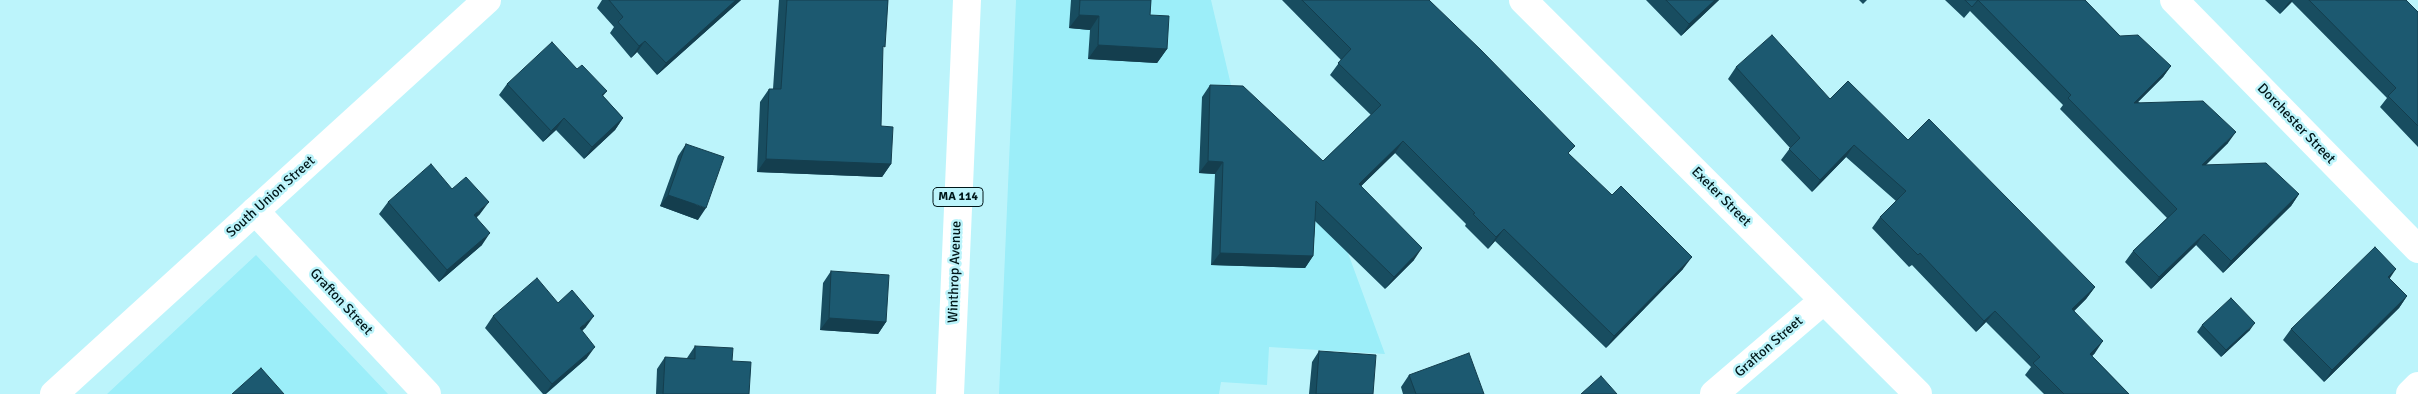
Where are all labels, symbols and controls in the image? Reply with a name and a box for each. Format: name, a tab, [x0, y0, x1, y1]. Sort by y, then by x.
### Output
street label: Dorchester Street	[2253, 80, 2339, 168]
street label: South Union Street	[223, 153, 319, 241]
street label: Exeter Street	[1688, 164, 1754, 230]
road number: MA 114	[933, 188, 983, 206]
street label: Winthrop Avenue	[945, 221, 965, 323]
street label: Grafton Street	[306, 265, 376, 339]
street label: Grafton Street	[1732, 313, 1806, 381]

